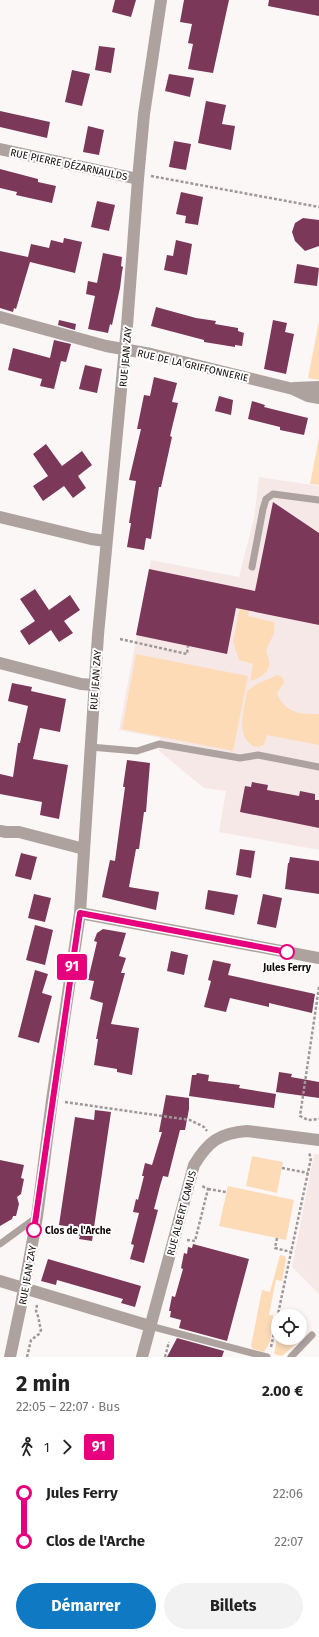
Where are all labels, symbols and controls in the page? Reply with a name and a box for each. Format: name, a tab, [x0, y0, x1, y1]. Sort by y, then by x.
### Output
street label: RUE PIERRE DÉZARNAULDS	[9, 145, 129, 183]
street label: RUE JEAN ZAY	[117, 326, 135, 388]
street label: RUE DE LA GRIFFONNERIE	[136, 347, 249, 385]
street label: RUE JEAN ZAY	[88, 649, 104, 711]
marker: Jules Ferry	[279, 944, 295, 960]
line badge: 91	[54, 954, 90, 980]
text: 91	[65, 958, 79, 975]
place label: Jules Ferry	[262, 962, 312, 974]
street label: RUE ALBERT CAMUS	[165, 1169, 199, 1257]
marker: Clos de l'Arche	[26, 1222, 42, 1238]
place label: Clos de l'Arche	[45, 1225, 112, 1237]
street label: RUE JEAN ZAY	[17, 1244, 39, 1306]
map controls	[271, 1309, 307, 1345]
button: locate	[271, 1309, 307, 1345]
text: 2 min	[16, 1370, 70, 1397]
text: 2.00 €	[262, 1382, 303, 1400]
text: 22:05 – 22:07 · Bus	[16, 1399, 120, 1414]
icon: walk	[16, 1436, 38, 1458]
icon: forward	[56, 1436, 78, 1458]
text: 91	[92, 1438, 106, 1455]
text: 1	[44, 1440, 50, 1455]
text: Jules Ferry	[46, 1484, 118, 1502]
text: 22:06	[273, 1486, 303, 1501]
text: Clos de l'Arche	[46, 1532, 145, 1550]
text: 22:07	[274, 1534, 303, 1549]
button: Démarrer	[16, 1583, 156, 1629]
button: Billets	[164, 1583, 303, 1629]

